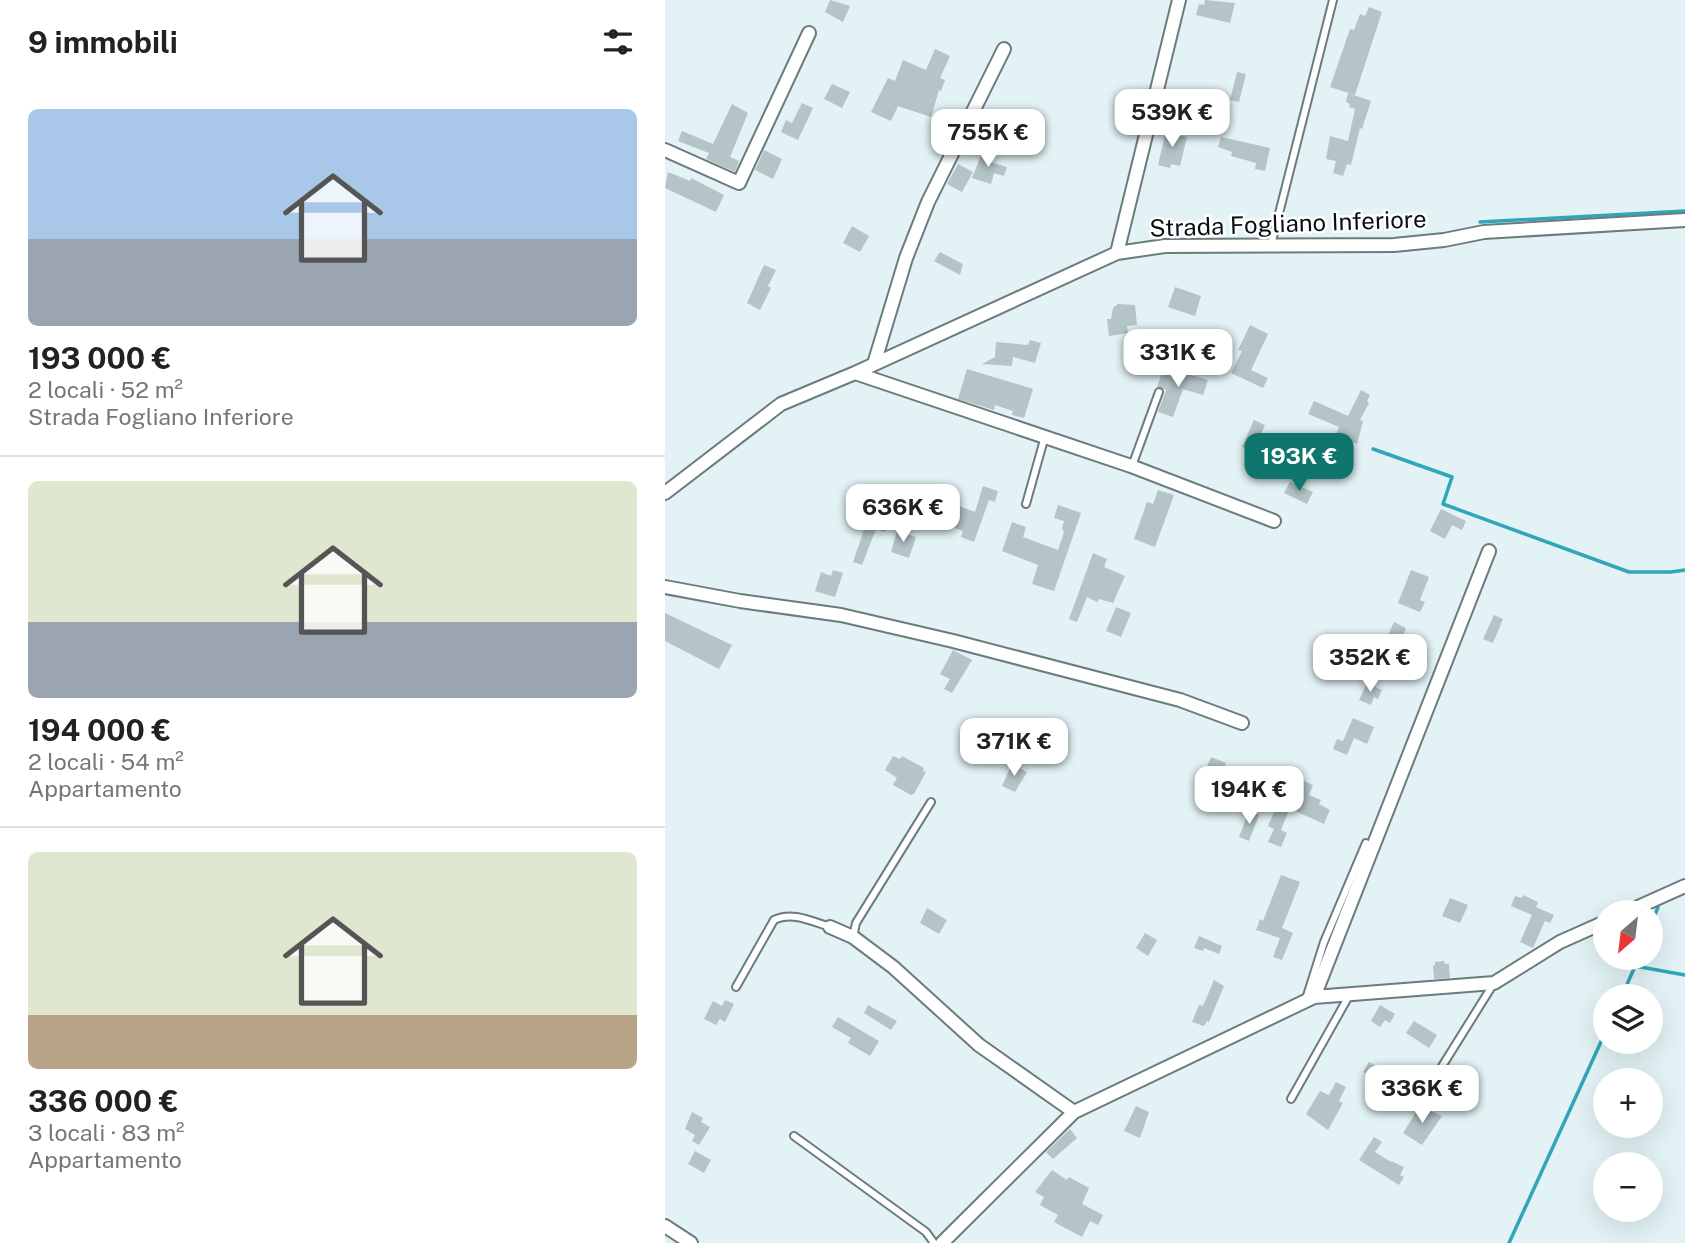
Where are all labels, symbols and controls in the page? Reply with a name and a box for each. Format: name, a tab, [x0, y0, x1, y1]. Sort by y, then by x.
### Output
icon: filters	[599, 23, 637, 61]
text: 9 immobili	[28, 24, 178, 60]
pin: 539K €	[1115, 90, 1229, 149]
text: 539K €	[1131, 98, 1213, 125]
pin: 755K €	[931, 110, 1045, 169]
text: 755K €	[947, 118, 1029, 145]
icon: home	[270, 155, 396, 281]
street label: Strada Fogliano Inferiore	[1149, 204, 1427, 242]
pin: 331K €	[1121, 330, 1235, 389]
text: 331K €	[1139, 338, 1217, 365]
text: 193 000 €	[28, 340, 171, 376]
text: 2 locali · 52 m²	[28, 376, 183, 403]
text: Strada Fogliano Inferiore	[28, 403, 294, 430]
pin: 193K €	[1242, 434, 1356, 493]
text: 193K €	[1261, 442, 1337, 469]
pin: 636K €	[846, 484, 960, 544]
text: 636K €	[862, 493, 944, 520]
icon: home	[270, 527, 396, 653]
pin: 352K €	[1313, 634, 1427, 694]
text: 352K €	[1329, 643, 1411, 670]
text: 194 000 €	[28, 712, 171, 748]
pin: 371K €	[957, 718, 1071, 778]
text: 371K €	[976, 727, 1052, 754]
text: 2 locali · 54 m²	[28, 748, 184, 775]
pin: 194K €	[1192, 766, 1306, 826]
text: Appartamento	[28, 775, 182, 802]
text: 194K €	[1211, 775, 1287, 802]
icon: home	[270, 898, 396, 1024]
north arrow	[1593, 900, 1663, 970]
map controls	[1593, 900, 1663, 1222]
button: layers	[1593, 984, 1663, 1054]
pin: 336K €	[1365, 1066, 1479, 1125]
button: +	[1593, 1068, 1663, 1138]
text: 336K €	[1381, 1074, 1463, 1101]
text: 336 000 €	[28, 1083, 178, 1119]
text: 3 locali · 83 m²	[28, 1119, 185, 1146]
text: Appartamento	[28, 1146, 182, 1173]
button: −	[1593, 1152, 1663, 1222]

